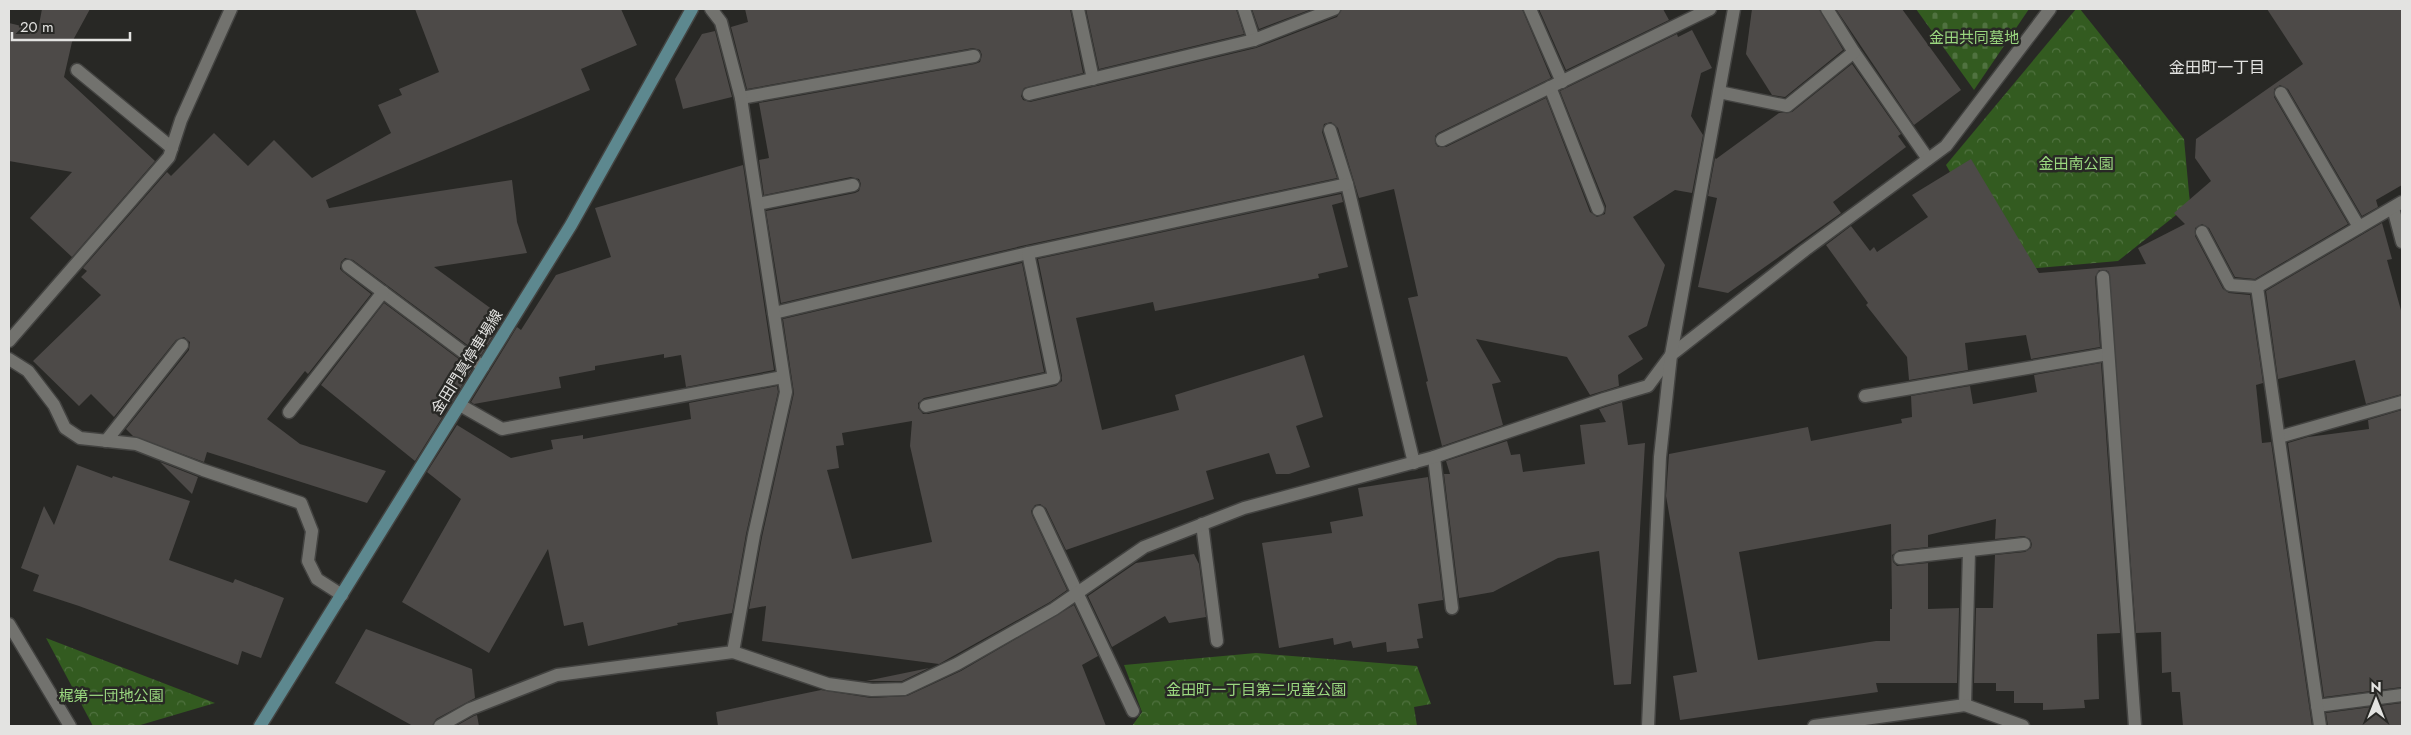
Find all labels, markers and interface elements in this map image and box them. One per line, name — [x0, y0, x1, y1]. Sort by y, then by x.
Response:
scale bar — [12, 10, 130, 42]
text: 20 m — [20, 16, 54, 38]
park label: 金田共同墓地 — [1929, 27, 2019, 49]
district label: 金田町一丁目 — [2169, 56, 2265, 79]
park label: 金田南公園 — [2038, 153, 2114, 175]
street label: 金田門真停車場線 — [426, 305, 508, 419]
north arrow — [2351, 675, 2401, 725]
text: N — [2370, 677, 2382, 697]
park label: 金田町一丁目第二児童公園 — [1166, 679, 1346, 701]
park label: 梶第一団地公園 — [58, 685, 164, 707]

